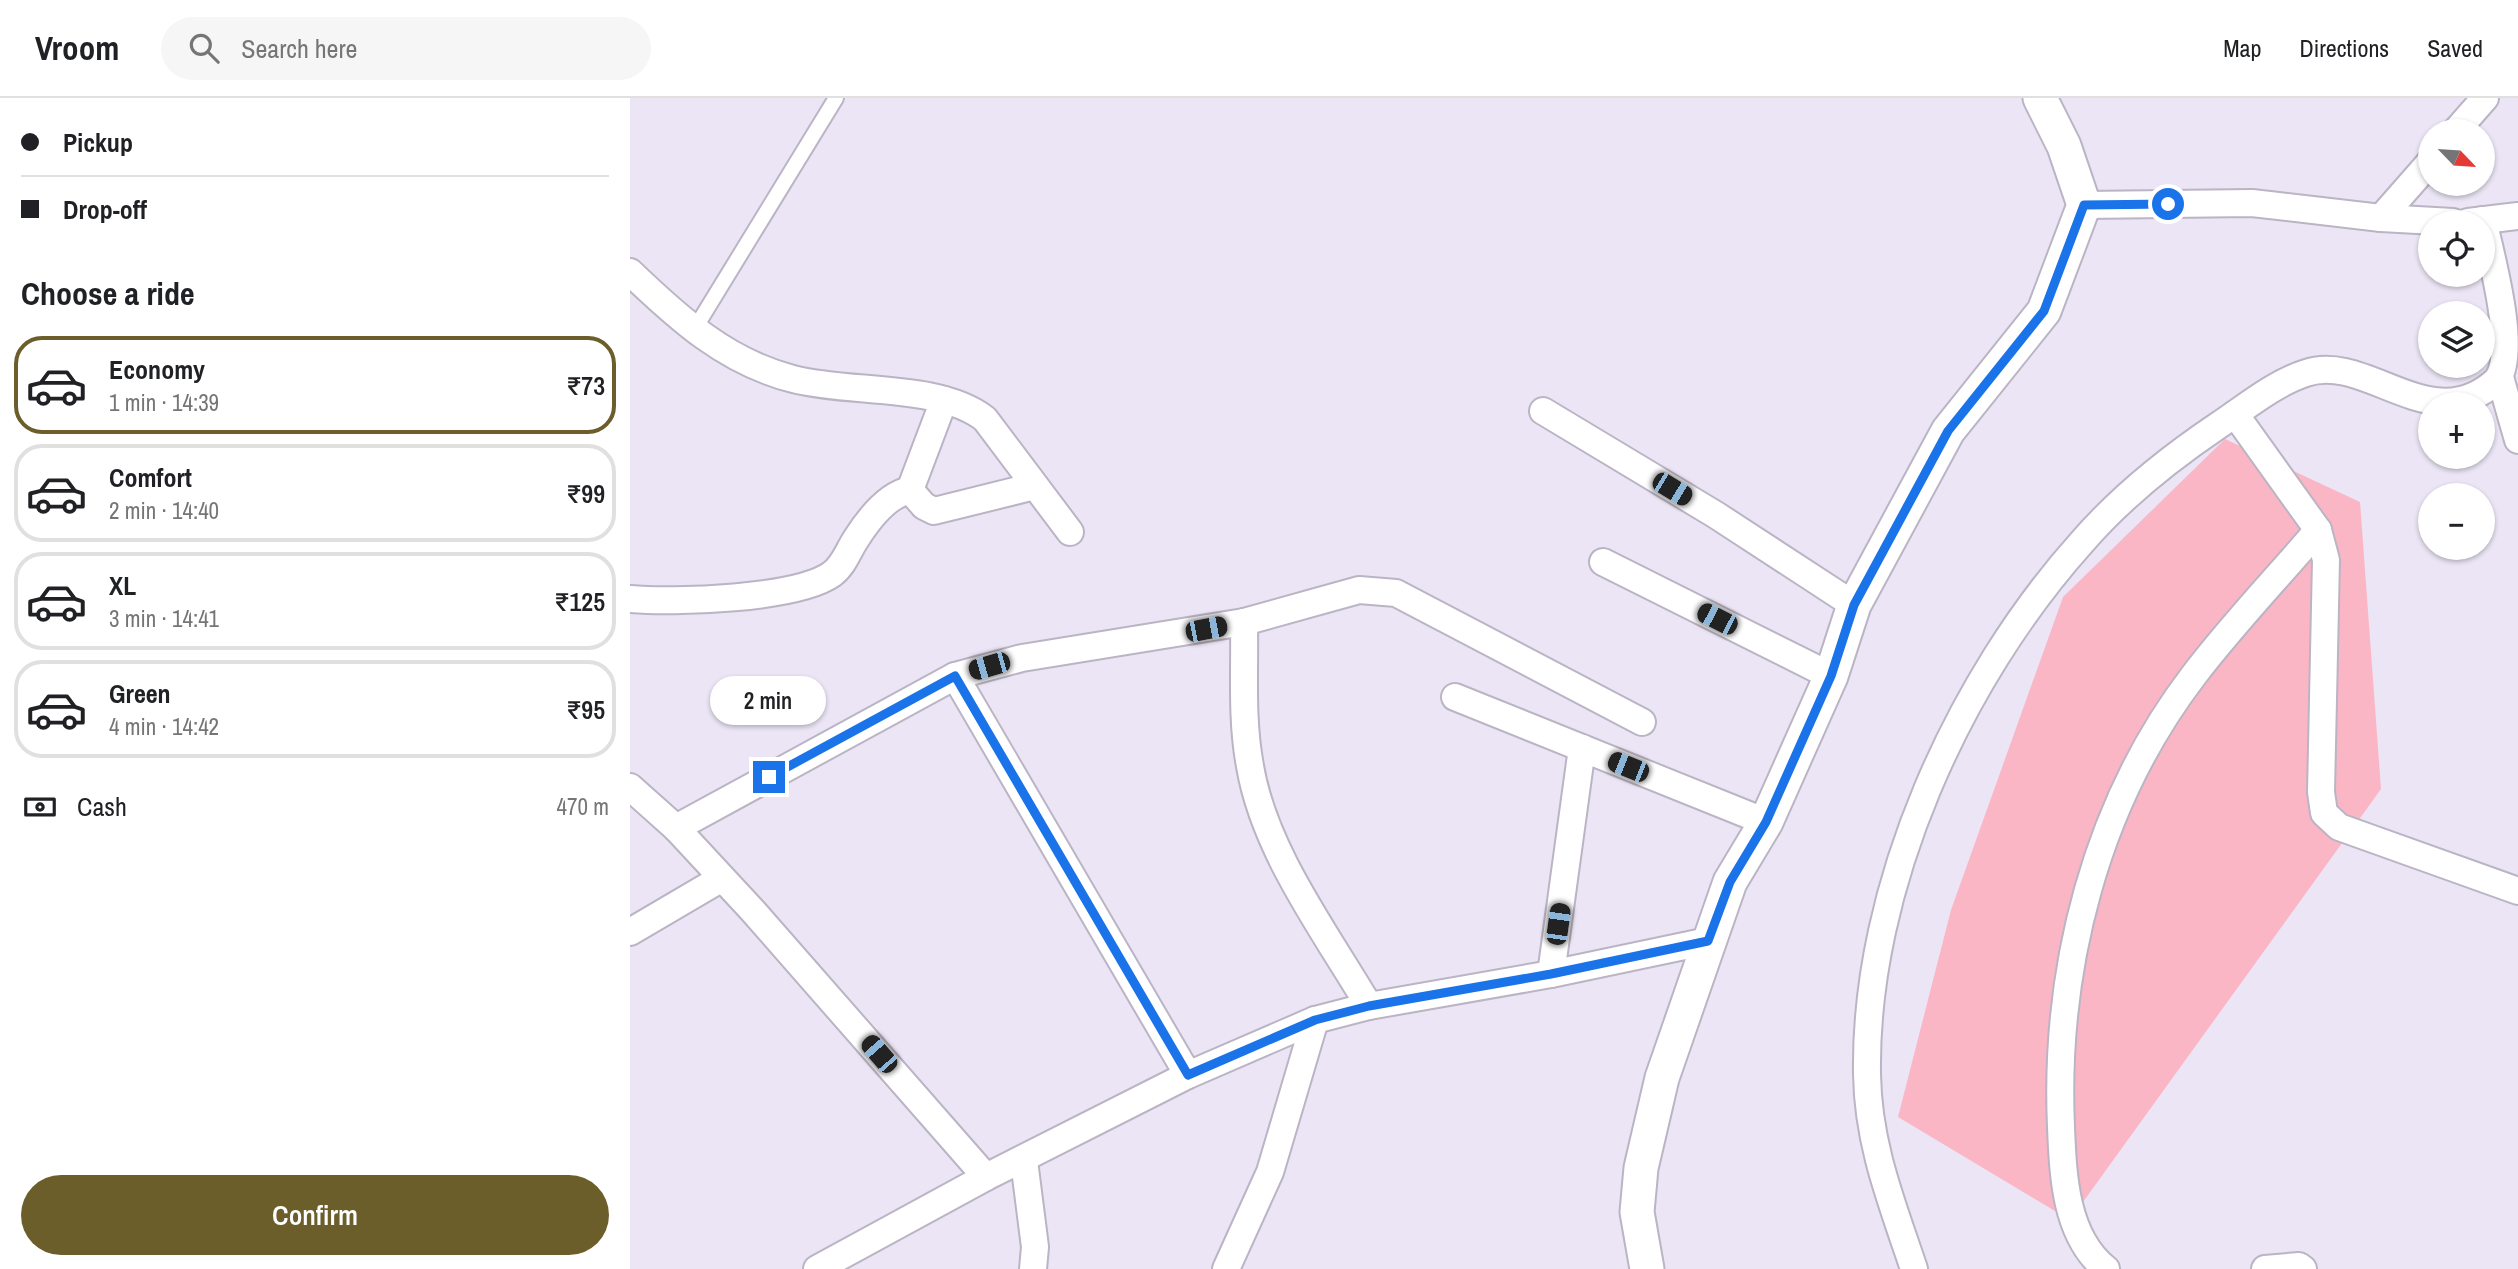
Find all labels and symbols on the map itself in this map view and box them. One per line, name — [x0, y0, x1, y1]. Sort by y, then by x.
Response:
north arrow — [2418, 119, 2496, 196]
route start — [2152, 188, 2184, 220]
car — [1649, 469, 1696, 509]
car — [1694, 600, 1741, 638]
car — [1184, 615, 1229, 643]
car — [966, 650, 1013, 682]
callout: 2 min — [711, 676, 827, 724]
car — [1605, 749, 1652, 785]
route end — [753, 761, 785, 793]
car — [1545, 902, 1572, 946]
car — [858, 1031, 901, 1077]

